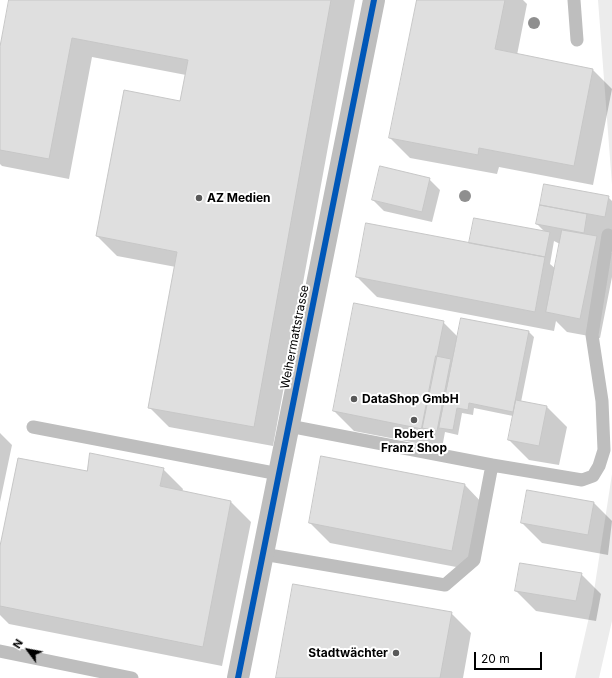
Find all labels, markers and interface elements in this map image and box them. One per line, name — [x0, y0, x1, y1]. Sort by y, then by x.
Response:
place label: AZ Medien — [207, 191, 271, 205]
marker: AZ Medien — [194, 193, 204, 203]
street label: Weihermattstrasse — [278, 284, 312, 390]
place label: DataShop GmbH — [362, 392, 459, 406]
marker: DataShop GmbH — [349, 394, 359, 404]
marker: Robert Franz Shop — [409, 415, 419, 425]
place label: Robert Franz Shop — [381, 427, 447, 455]
north arrow — [8, 630, 48, 670]
text: N — [10, 636, 26, 651]
scale bar — [476, 644, 544, 670]
place label: Stadtwächter — [308, 646, 388, 660]
marker: Stadtwächter — [391, 648, 401, 658]
text: 20 m — [481, 651, 510, 666]

